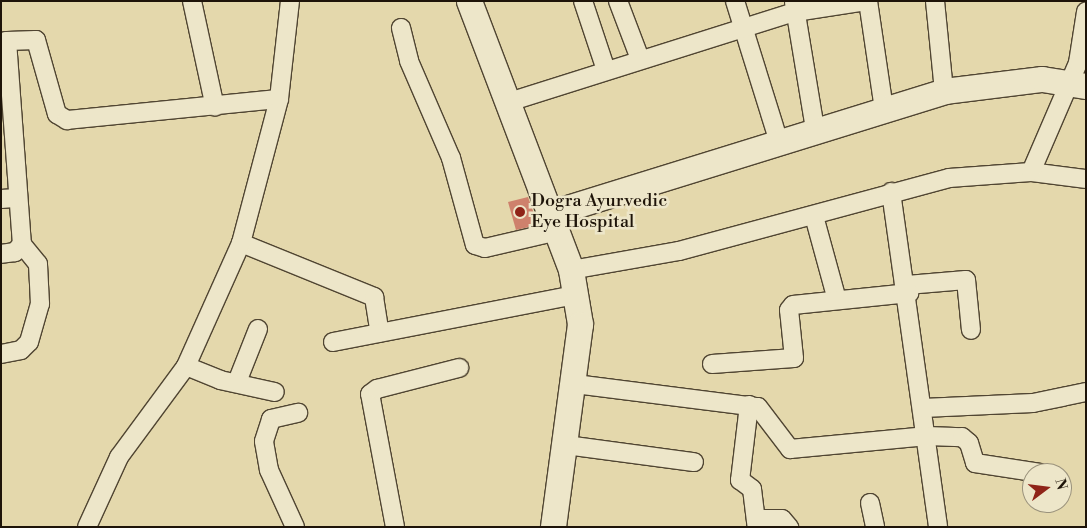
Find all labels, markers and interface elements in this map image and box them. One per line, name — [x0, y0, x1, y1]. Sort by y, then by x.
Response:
place label: Dogra Ayurvedic Eye Hospital — [531, 191, 667, 233]
marker: Dogra Ayurvedic Eye Hospital — [513, 205, 527, 219]
north arrow — [1022, 463, 1072, 513]
text: N — [1050, 477, 1071, 492]

